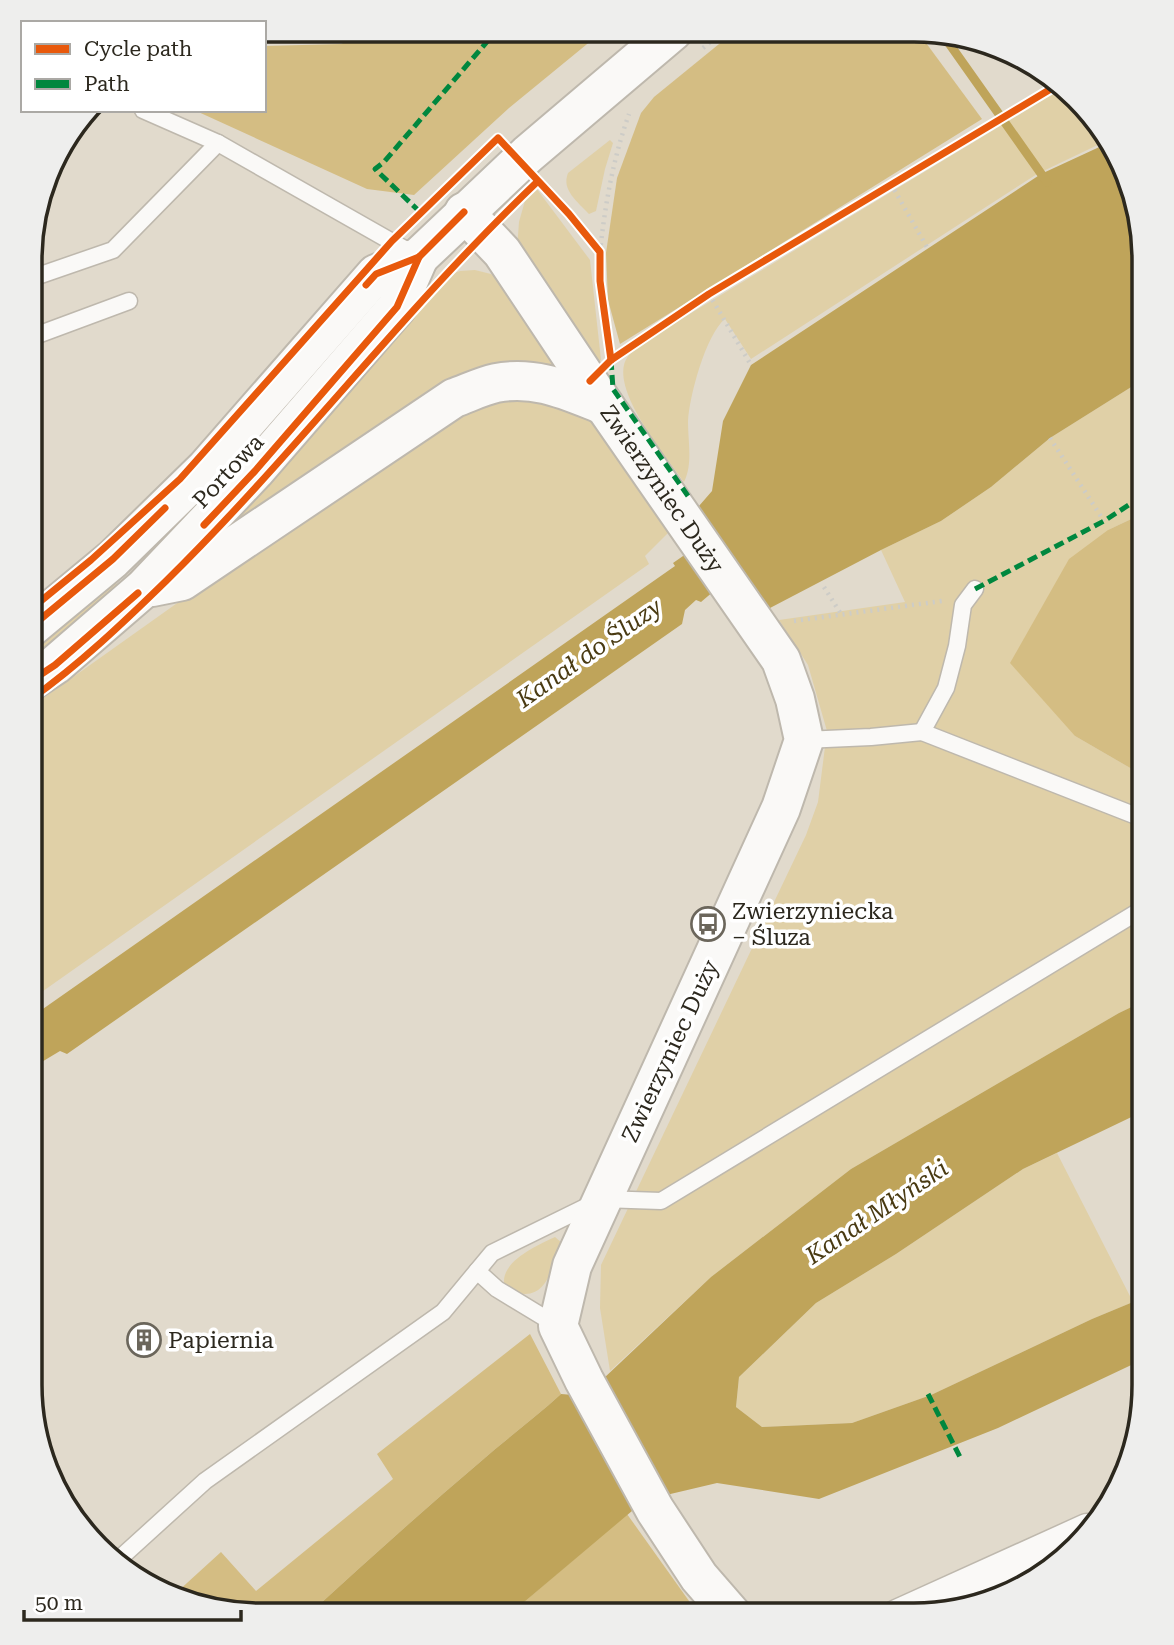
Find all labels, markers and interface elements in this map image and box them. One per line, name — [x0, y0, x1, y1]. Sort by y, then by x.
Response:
legend — [21, 21, 266, 112]
text: Cycle path — [84, 37, 193, 61]
text: Path — [84, 72, 130, 96]
street label: Zwierzyniec Duży — [594, 400, 729, 578]
street label: Portowa — [187, 428, 270, 514]
water label: Kanał do Śluzy — [510, 591, 668, 714]
place label: Zwierzyniecka – Śluza — [732, 898, 894, 951]
bus stop icon: Zwierzyniecka – Śluza — [689, 905, 727, 943]
street label: Zwierzyniec Duży — [616, 956, 725, 1147]
water label: Kanał Młyński — [800, 1154, 953, 1270]
building icon: Papiernia — [125, 1321, 163, 1359]
place label: Papiernia — [168, 1327, 274, 1354]
scale bar — [24, 1578, 242, 1622]
text: 50 m — [35, 1591, 83, 1615]

